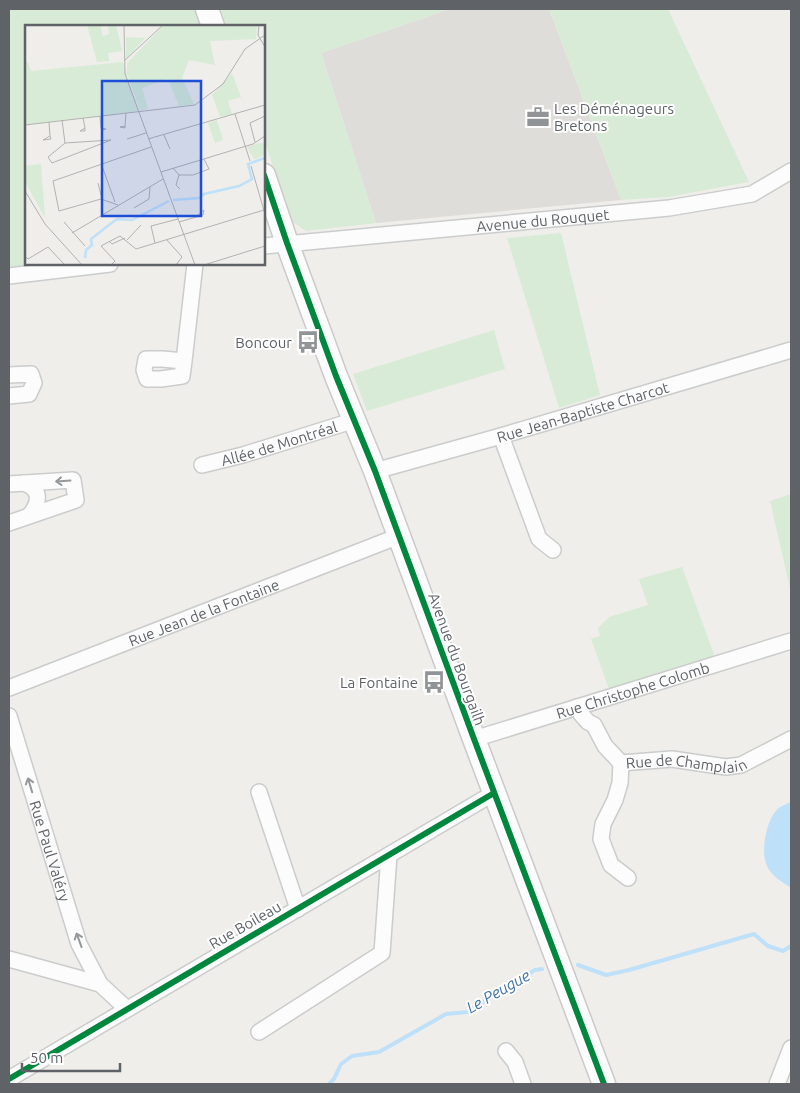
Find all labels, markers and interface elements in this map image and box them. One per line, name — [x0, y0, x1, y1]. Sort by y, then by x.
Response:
inset map — [25, 25, 265, 265]
place label: Les Déménageurs Bretons — [554, 100, 674, 134]
office icon: Les Déménageurs Bretons — [525, 104, 551, 130]
street label: Avenue du Rouquet — [476, 205, 610, 235]
bus stop icon: Boncour — [295, 329, 321, 355]
place label: Boncour — [235, 334, 292, 351]
street label: Rue Jean-Baptiste Charcot — [495, 378, 671, 445]
street label: Allée de Montréal — [219, 418, 339, 469]
one-way arrow — [56, 476, 72, 485]
street label: Rue Jean de la Fontaine — [126, 575, 281, 649]
street label: Avenue du Bourgailh — [425, 590, 489, 728]
street label: Rue Christophe Colomb — [554, 658, 711, 722]
bus stop icon: La Fontaine — [421, 669, 447, 695]
place label: La Fontaine — [340, 674, 418, 691]
street label: Rue de Champlain — [625, 750, 750, 775]
one-way arrow — [25, 778, 34, 793]
street label: Rue Paul Valéry — [27, 798, 74, 903]
street label: Rue Boileau — [206, 898, 284, 952]
one-way arrow — [74, 933, 83, 948]
water label: Le Peugue — [463, 966, 533, 1016]
scale bar — [22, 1040, 120, 1072]
text: 50 m — [30, 1049, 63, 1066]

